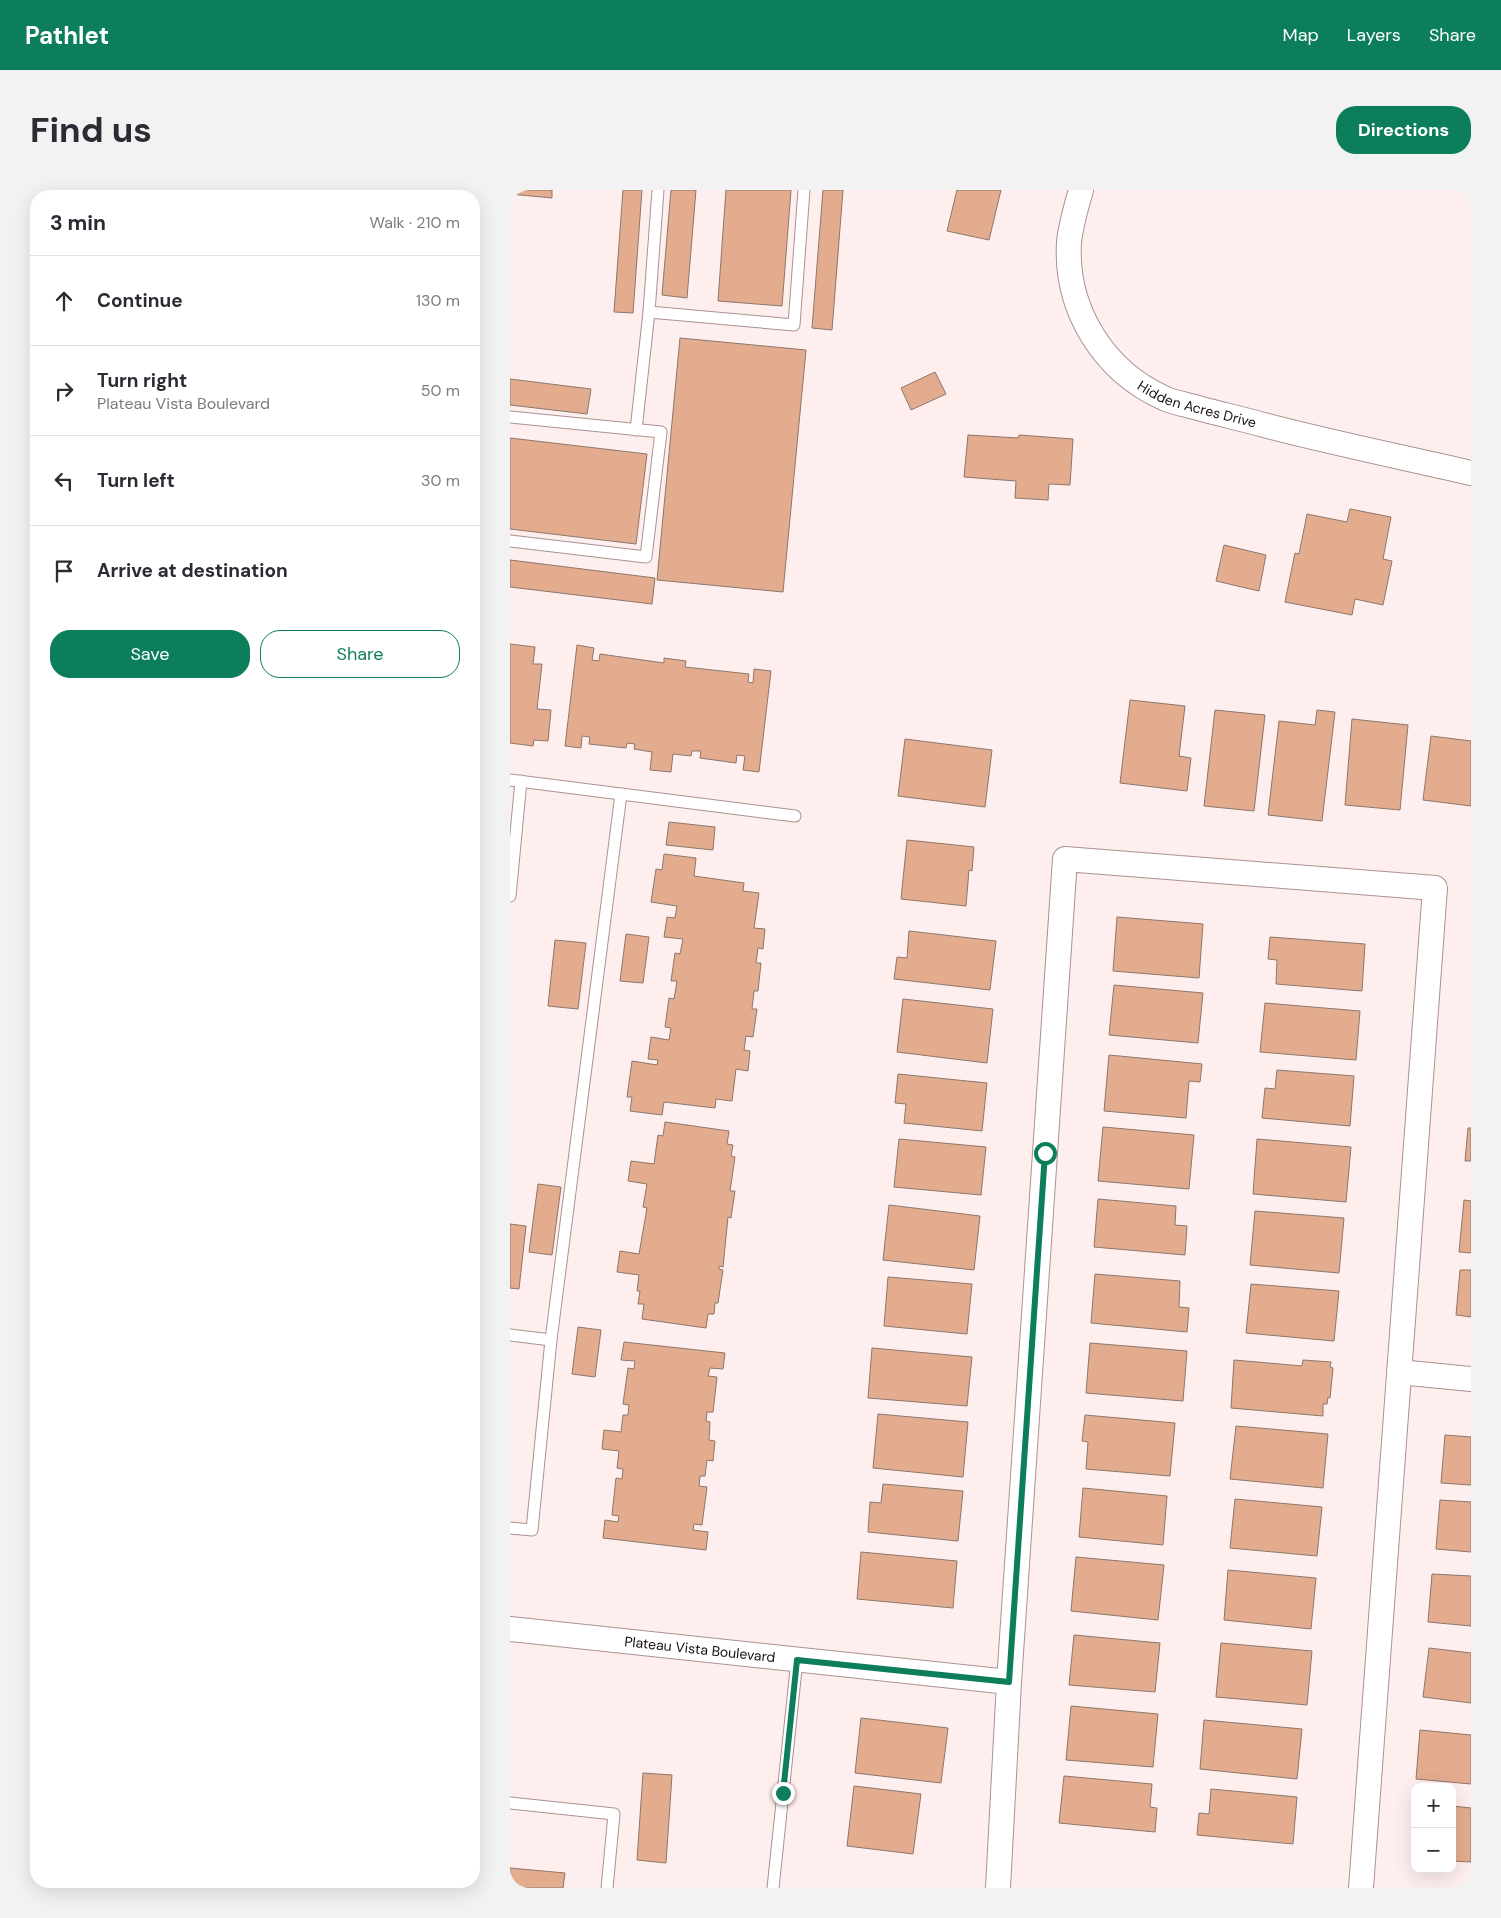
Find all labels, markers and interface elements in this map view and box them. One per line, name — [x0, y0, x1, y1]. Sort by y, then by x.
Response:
text: Pathlet — [25, 20, 109, 51]
text: Map — [1283, 23, 1319, 47]
text: Layers — [1347, 23, 1401, 47]
text: Share — [1429, 23, 1476, 47]
button: Directions — [1336, 106, 1471, 154]
text: Find us — [30, 107, 152, 153]
text: 3 min — [50, 209, 106, 237]
text: Walk · 210 m — [370, 212, 460, 233]
icon: ahead — [50, 287, 78, 315]
text: Continue — [97, 288, 183, 313]
text: 130 m — [416, 290, 460, 311]
text: Turn right — [97, 368, 187, 393]
icon: right — [50, 377, 78, 405]
street label: Hidden Acres Drive — [1134, 377, 1258, 432]
text: 50 m — [421, 380, 460, 401]
text: Plateau Vista Boulevard — [97, 393, 270, 414]
icon: left — [50, 467, 78, 495]
text: Turn left — [97, 468, 175, 493]
text: 30 m — [421, 470, 460, 491]
icon: arrive — [50, 557, 78, 585]
text: Arrive at destination — [97, 558, 288, 583]
button: Save — [50, 630, 250, 678]
button: Share — [260, 630, 460, 678]
route start — [1034, 1142, 1057, 1165]
street label: Plateau Vista Boulevard — [624, 1632, 776, 1666]
route end — [772, 1782, 795, 1805]
map controls — [1411, 1783, 1456, 1873]
button: + — [1411, 1783, 1456, 1828]
button: − — [1411, 1828, 1456, 1873]

